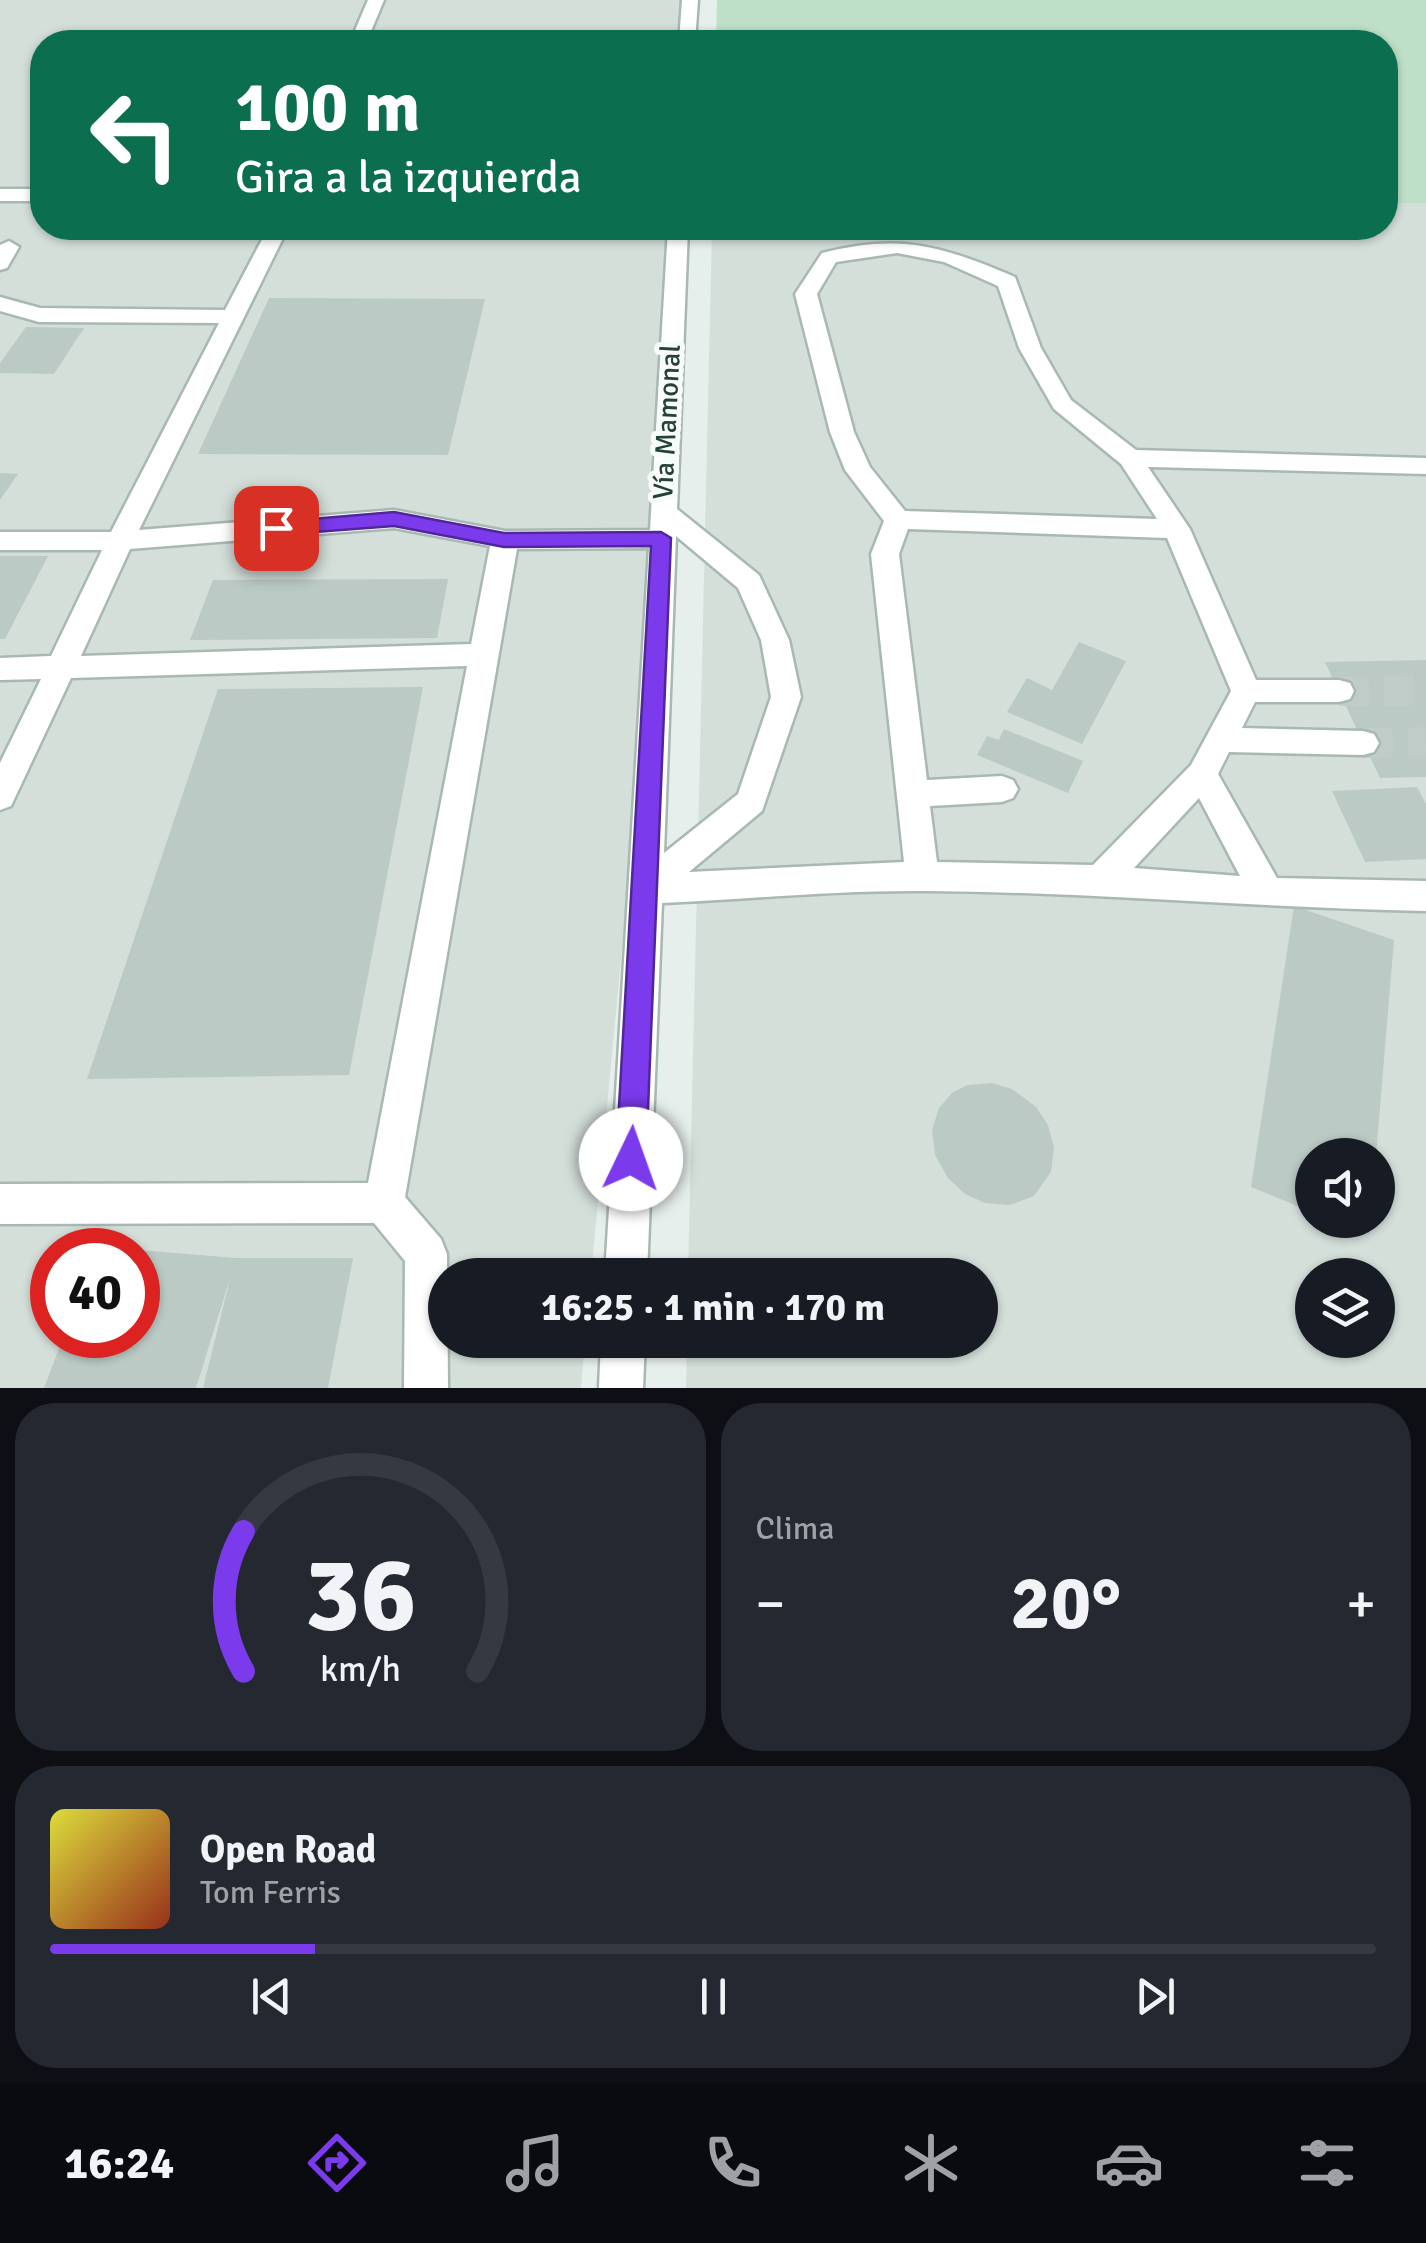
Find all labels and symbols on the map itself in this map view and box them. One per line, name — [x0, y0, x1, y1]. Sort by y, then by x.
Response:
street label: Vía Mamonal — [646, 344, 688, 500]
pin — [234, 486, 319, 571]
position arrow — [579, 1107, 683, 1211]
speed limit sign: 40 — [30, 1228, 160, 1358]

